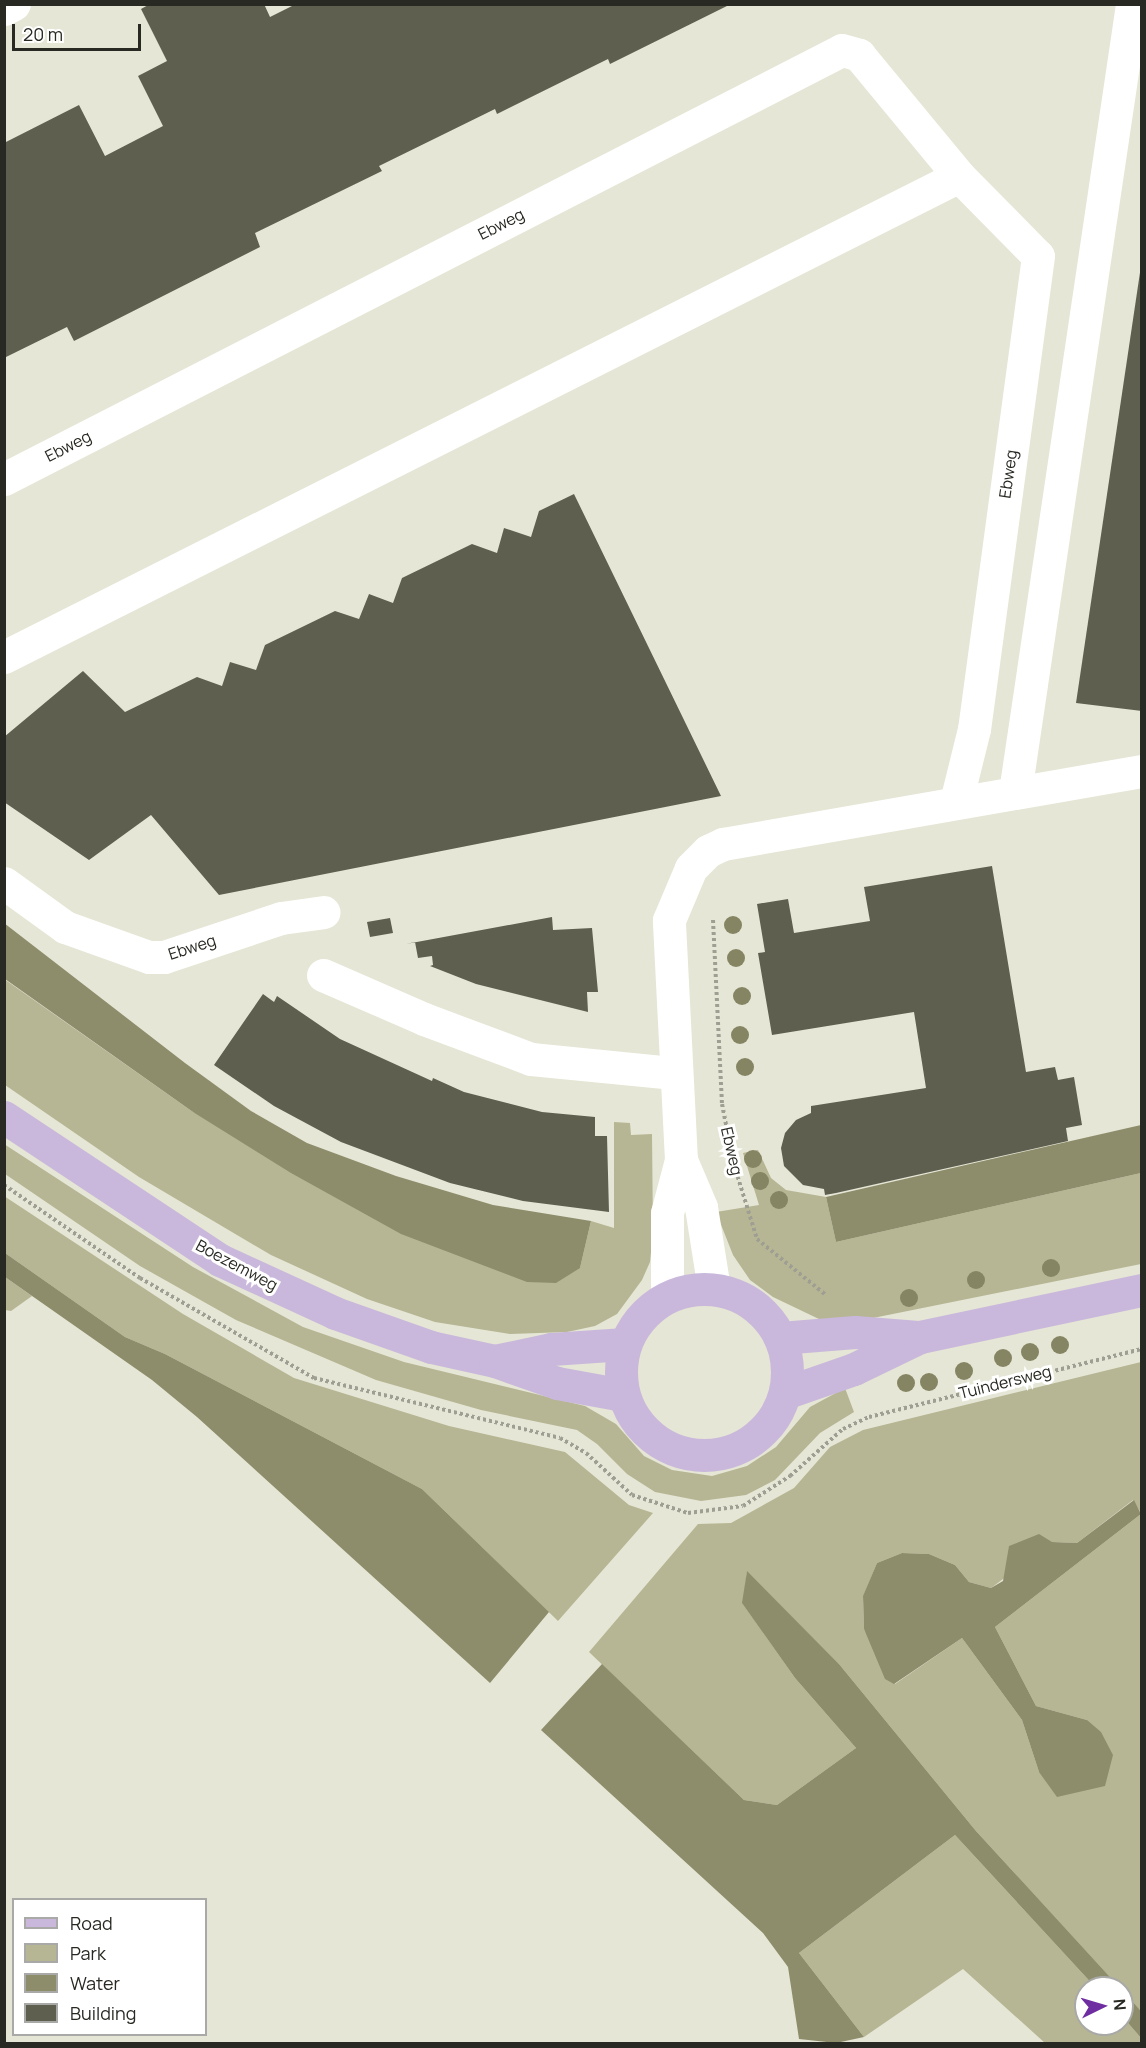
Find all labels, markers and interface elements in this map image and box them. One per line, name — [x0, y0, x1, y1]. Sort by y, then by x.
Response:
scale bar — [15, 12, 144, 50]
text: 20 m — [23, 22, 63, 46]
street label: Ebweg — [475, 204, 527, 244]
street label: Ebweg — [42, 426, 94, 466]
street label: Ebweg — [995, 448, 1021, 500]
street label: Ebweg — [166, 930, 218, 964]
street label: Ebweg — [717, 1125, 747, 1177]
street label: Boezemweg — [193, 1235, 281, 1295]
street label: Tuindersweg — [957, 1361, 1053, 1403]
legend — [12, 1898, 207, 2036]
text: Road — [70, 1911, 113, 1935]
text: Park — [70, 1941, 106, 1965]
text: Water — [70, 1971, 120, 1995]
north arrow — [1074, 1976, 1134, 2036]
text: N — [1108, 1998, 1131, 2011]
text: Building — [70, 2001, 136, 2025]

